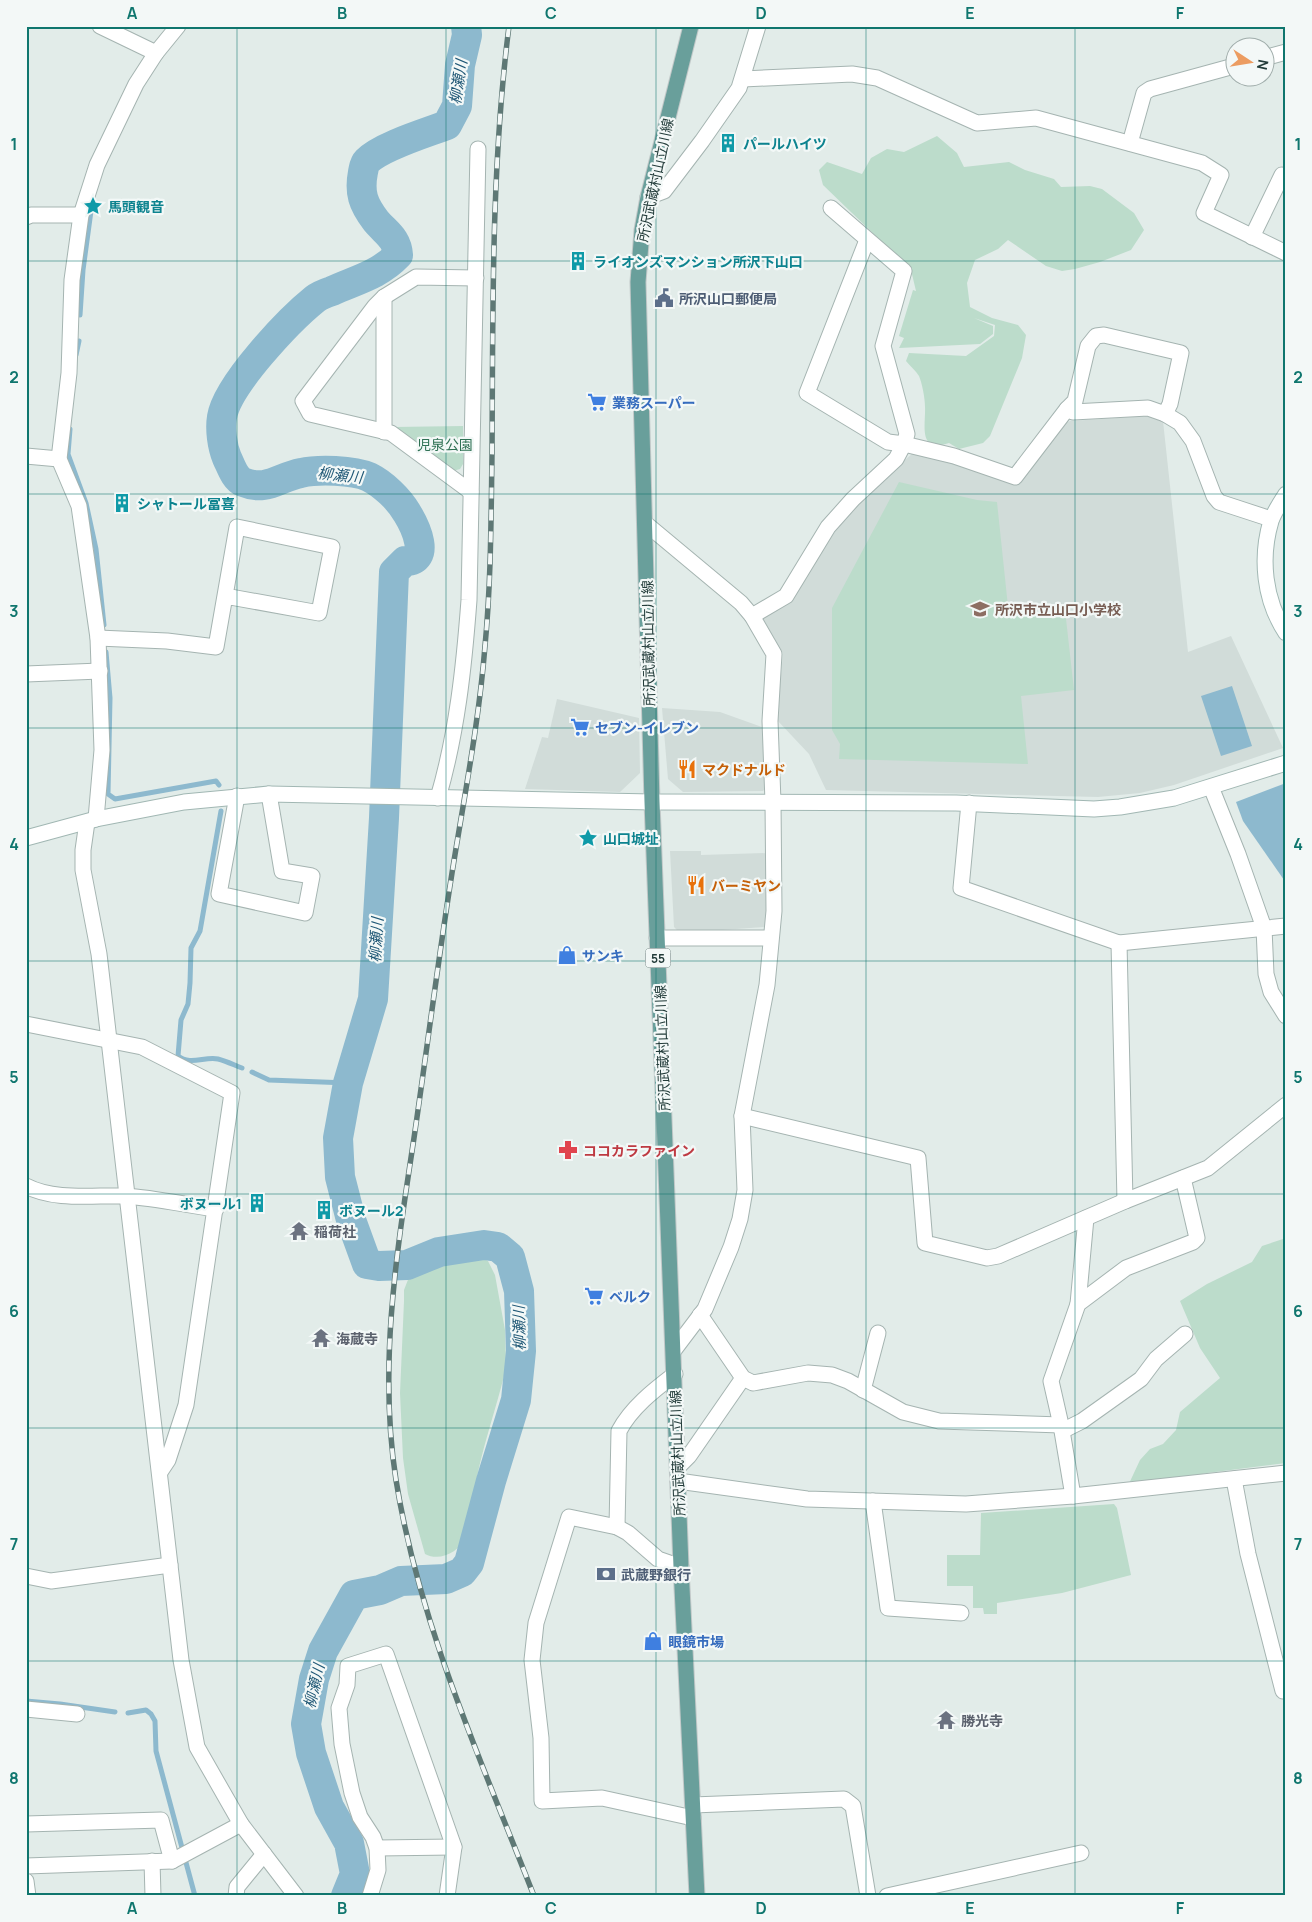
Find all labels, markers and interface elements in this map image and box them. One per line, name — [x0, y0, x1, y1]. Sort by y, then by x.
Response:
text: A — [127, 2, 138, 24]
text: B — [337, 2, 347, 24]
text: C — [545, 2, 557, 24]
text: D — [755, 2, 767, 24]
text: E — [965, 2, 975, 24]
text: F — [1176, 2, 1185, 24]
north arrow — [1224, 38, 1274, 88]
water label: 柳瀬川 — [444, 56, 472, 106]
text: N — [1253, 58, 1274, 72]
street label: 所沢武蔵村山立川線 — [633, 116, 677, 244]
building icon: パールハイツ — [717, 132, 739, 154]
text: 1 — [10, 133, 18, 155]
text: 1 — [1294, 133, 1302, 155]
place label: パールハイツ — [743, 134, 827, 153]
place icon: 馬頭観音 — [82, 195, 104, 217]
place label: 馬頭観音 — [108, 197, 164, 216]
building icon: ライオンズマンション所沢下山口 — [567, 250, 589, 272]
place label: ライオンズマンション所沢下山口 — [593, 252, 803, 271]
public building icon: 所沢山口郵便局 — [653, 287, 675, 309]
place label: 所沢山口郵便局 — [679, 289, 777, 308]
text: 2 — [9, 366, 19, 388]
text: 2 — [1293, 366, 1303, 388]
supermarket icon: 業務スーパー — [586, 391, 608, 413]
place label: 業務スーパー — [612, 393, 696, 412]
park label: 児泉公園 — [417, 435, 473, 454]
water label: 柳瀬川 — [317, 462, 365, 488]
building icon: シャトール冨喜 — [111, 492, 133, 514]
place label: シャトール冨喜 — [137, 494, 235, 513]
street label: 所沢武蔵村山立川線 — [637, 580, 659, 706]
school or university icon: 所沢市立山口小学校 — [969, 598, 991, 620]
text: 3 — [9, 600, 19, 622]
place label: 所沢市立山口小学校 — [995, 600, 1121, 619]
text: 3 — [1293, 600, 1303, 622]
supermarket icon: セブン-イレブン — [569, 716, 591, 738]
place label: セブン-イレブン — [595, 718, 699, 737]
restaurant icon: マクドナルド — [676, 758, 698, 780]
place label: マクドナルド — [702, 760, 786, 779]
place icon: 山口城址 — [577, 827, 599, 849]
place label: 山口城址 — [603, 829, 659, 848]
text: 4 — [9, 833, 19, 855]
text: 4 — [1293, 833, 1303, 855]
restaurant icon: バーミヤン — [685, 874, 707, 896]
place label: バーミヤン — [711, 876, 781, 895]
water label: 柳瀬川 — [364, 915, 388, 963]
shop icon: サンキ — [556, 944, 578, 966]
place label: サンキ — [582, 946, 624, 965]
road number: 55 — [646, 948, 670, 968]
street label: 所沢武蔵村山立川線 — [650, 985, 674, 1111]
text: 5 — [9, 1066, 19, 1088]
text: 5 — [1293, 1066, 1303, 1088]
pharmacy icon: ココカラファイン — [557, 1139, 579, 1161]
place label: ココカラファイン — [583, 1141, 695, 1160]
building icon: ボヌール1 — [246, 1192, 268, 1214]
place label: ボヌール1 — [180, 1194, 242, 1213]
building icon: ボヌール2 — [313, 1199, 335, 1221]
place label: ボヌール2 — [339, 1201, 403, 1220]
temple icon: 稲荷社 — [288, 1220, 310, 1242]
place label: 稲荷社 — [314, 1222, 356, 1241]
supermarket icon: ベルク — [583, 1285, 605, 1307]
place label: ベルク — [609, 1287, 651, 1306]
text: 6 — [9, 1300, 19, 1322]
text: 6 — [1293, 1300, 1303, 1322]
water label: 柳瀬川 — [508, 1303, 530, 1351]
temple icon: 海蔵寺 — [310, 1327, 332, 1349]
place label: 海蔵寺 — [336, 1329, 378, 1348]
street label: 所沢武蔵村山立川線 — [665, 1390, 689, 1516]
text: 7 — [10, 1533, 18, 1555]
text: 7 — [1294, 1533, 1302, 1555]
bank icon: 武蔵野銀行 — [595, 1563, 617, 1585]
place label: 武蔵野銀行 — [621, 1565, 691, 1584]
shop icon: 眼鏡市場 — [642, 1630, 664, 1652]
place label: 眼鏡市場 — [668, 1632, 724, 1651]
water label: 柳瀬川 — [299, 1660, 330, 1710]
temple icon: 勝光寺 — [935, 1709, 957, 1731]
place label: 勝光寺 — [961, 1711, 1003, 1730]
text: 8 — [9, 1767, 19, 1789]
text: 8 — [1293, 1767, 1303, 1789]
text: A — [127, 1897, 138, 1919]
text: B — [337, 1897, 347, 1919]
text: C — [545, 1897, 557, 1919]
text: D — [755, 1897, 767, 1919]
text: E — [965, 1897, 975, 1919]
text: F — [1176, 1897, 1185, 1919]

